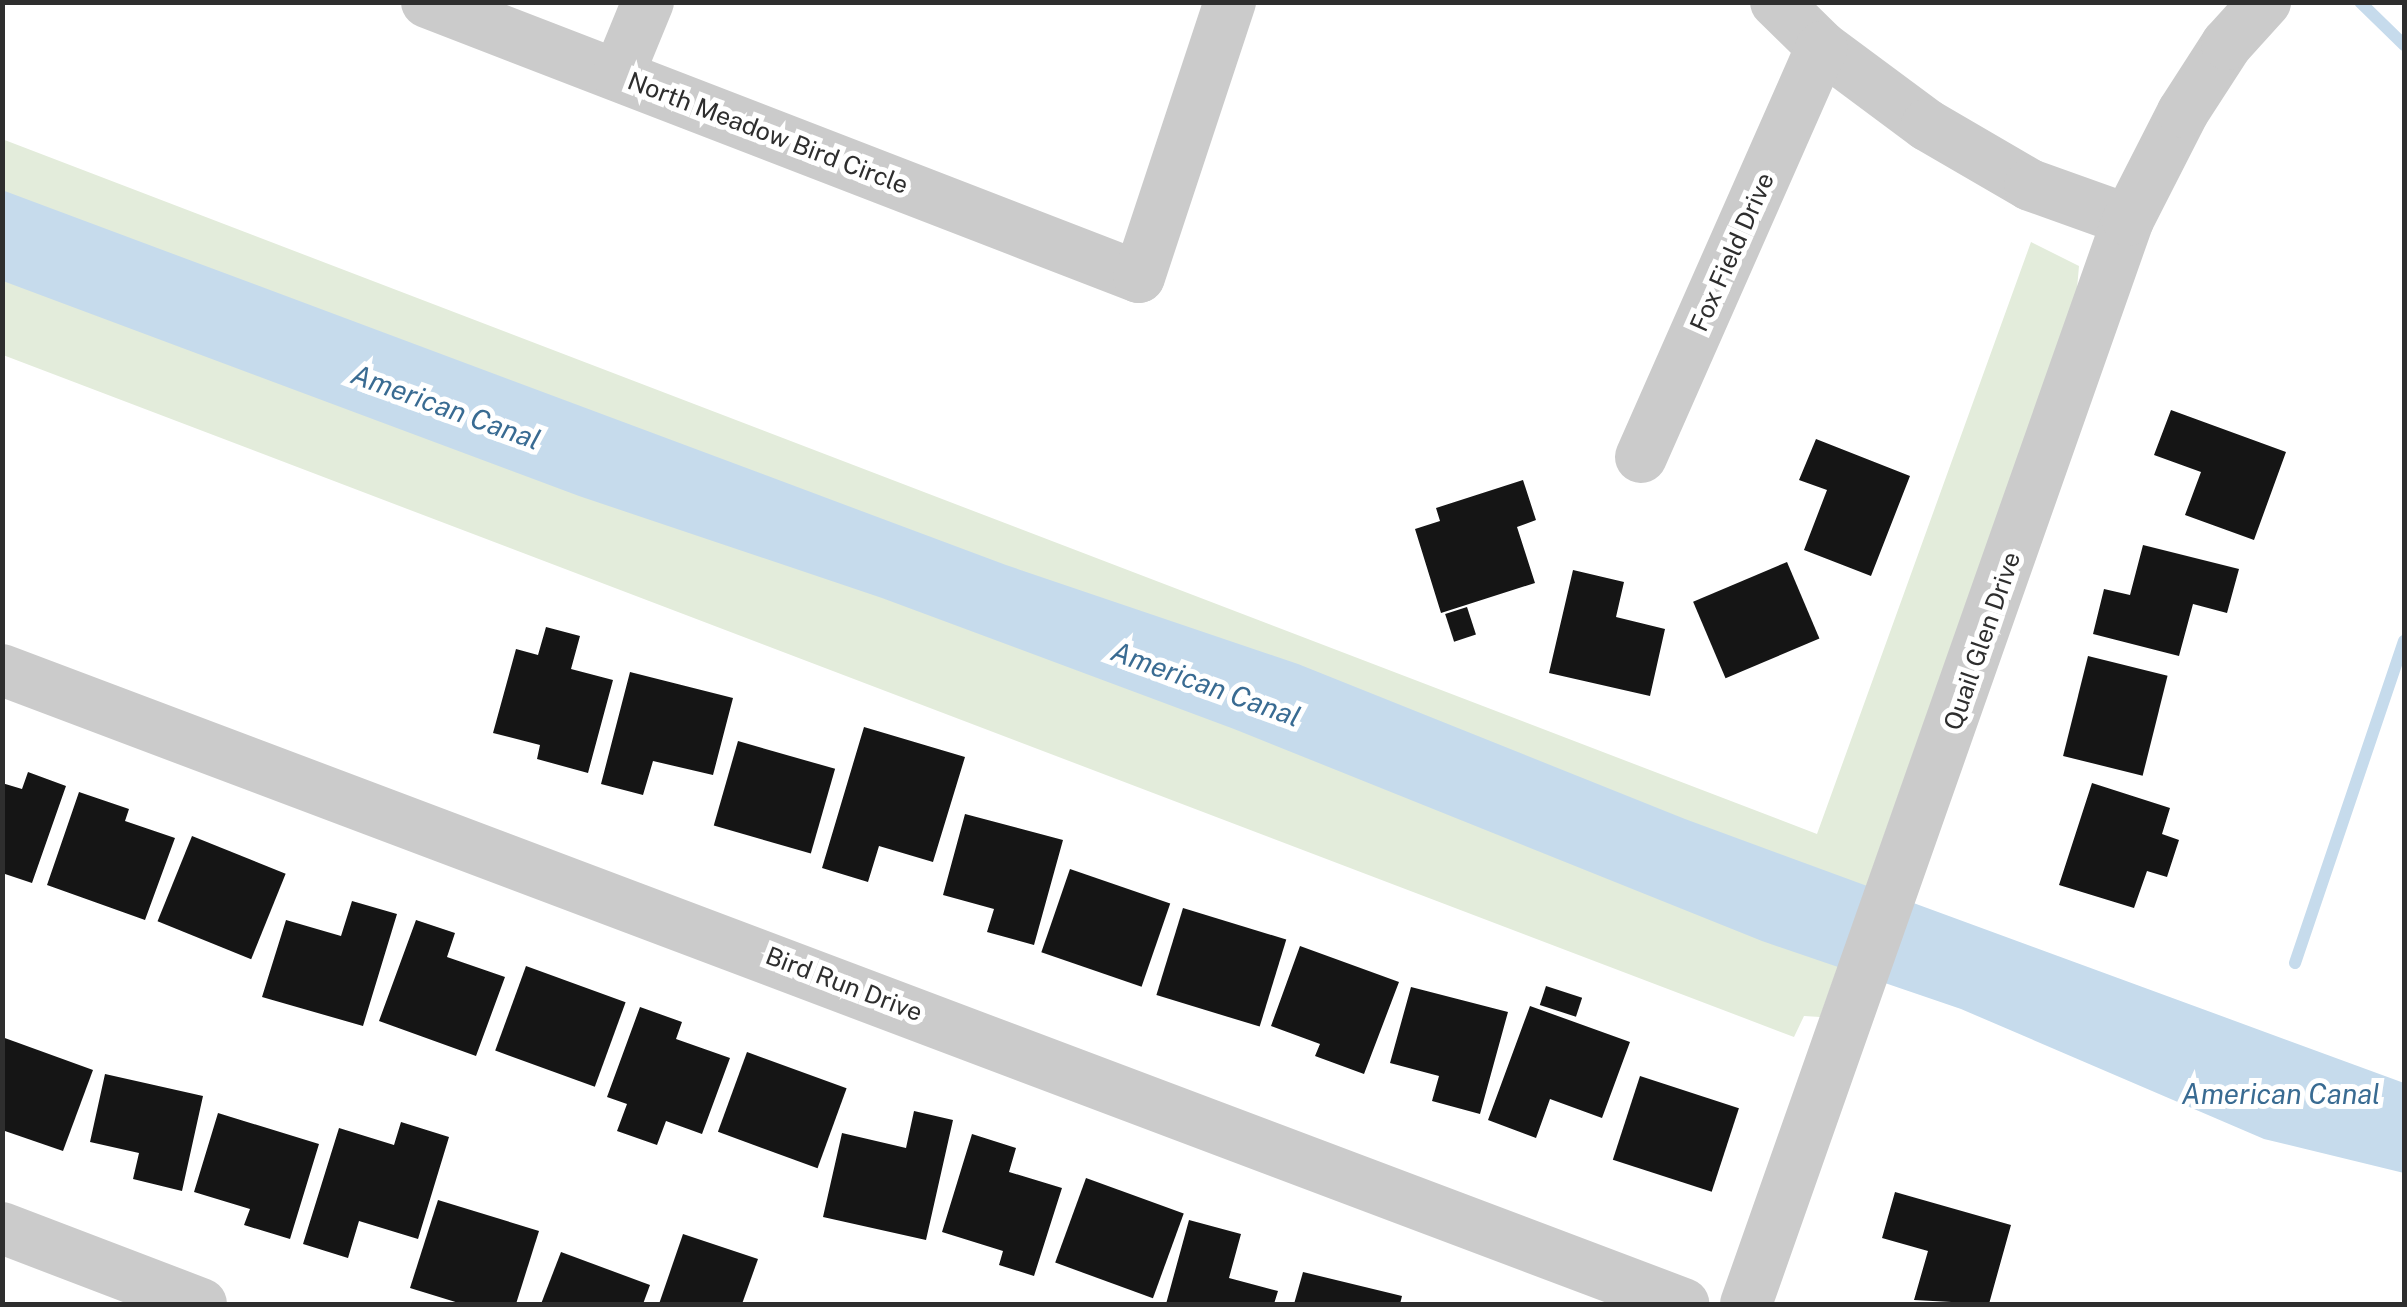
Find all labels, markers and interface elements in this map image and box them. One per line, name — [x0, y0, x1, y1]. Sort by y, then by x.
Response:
street label: North Meadow Bird Circle — [624, 66, 912, 200]
street label: Fox Field Drive — [1684, 168, 1780, 336]
water label: American Canal — [347, 357, 545, 457]
street label: Quail Glen Drive — [1937, 548, 2027, 734]
water label: American Canal — [1107, 634, 1305, 734]
street label: Bird Run Drive — [761, 940, 927, 1028]
water label: American Canal — [2182, 1077, 2380, 1111]

